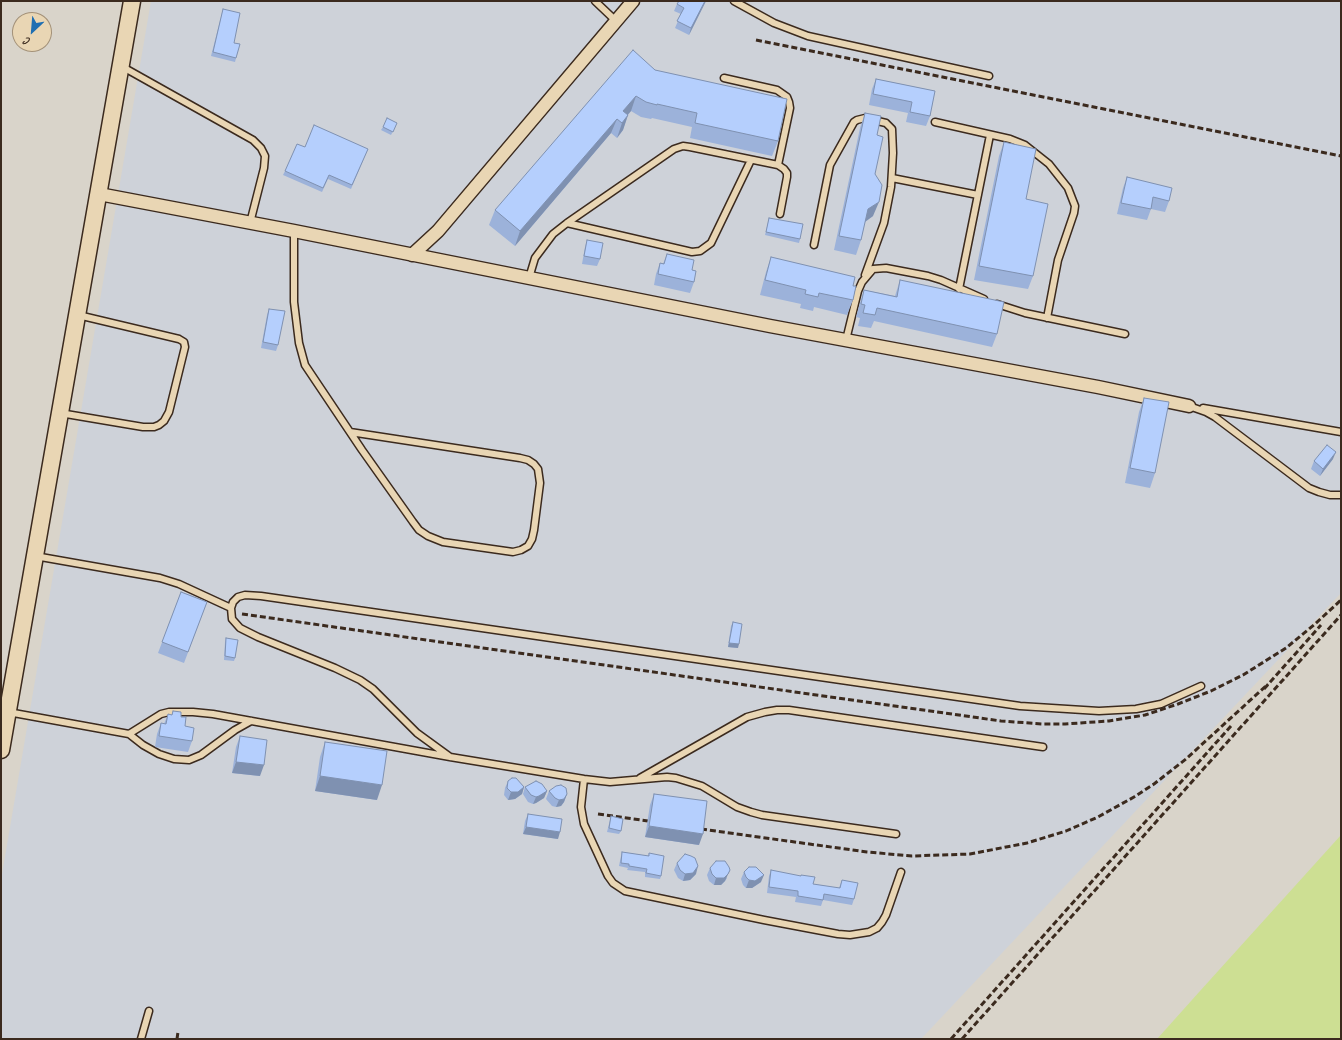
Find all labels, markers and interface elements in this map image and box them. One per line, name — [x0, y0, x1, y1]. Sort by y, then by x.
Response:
north arrow — [12, 12, 52, 52]
text: С — [22, 34, 33, 49]

